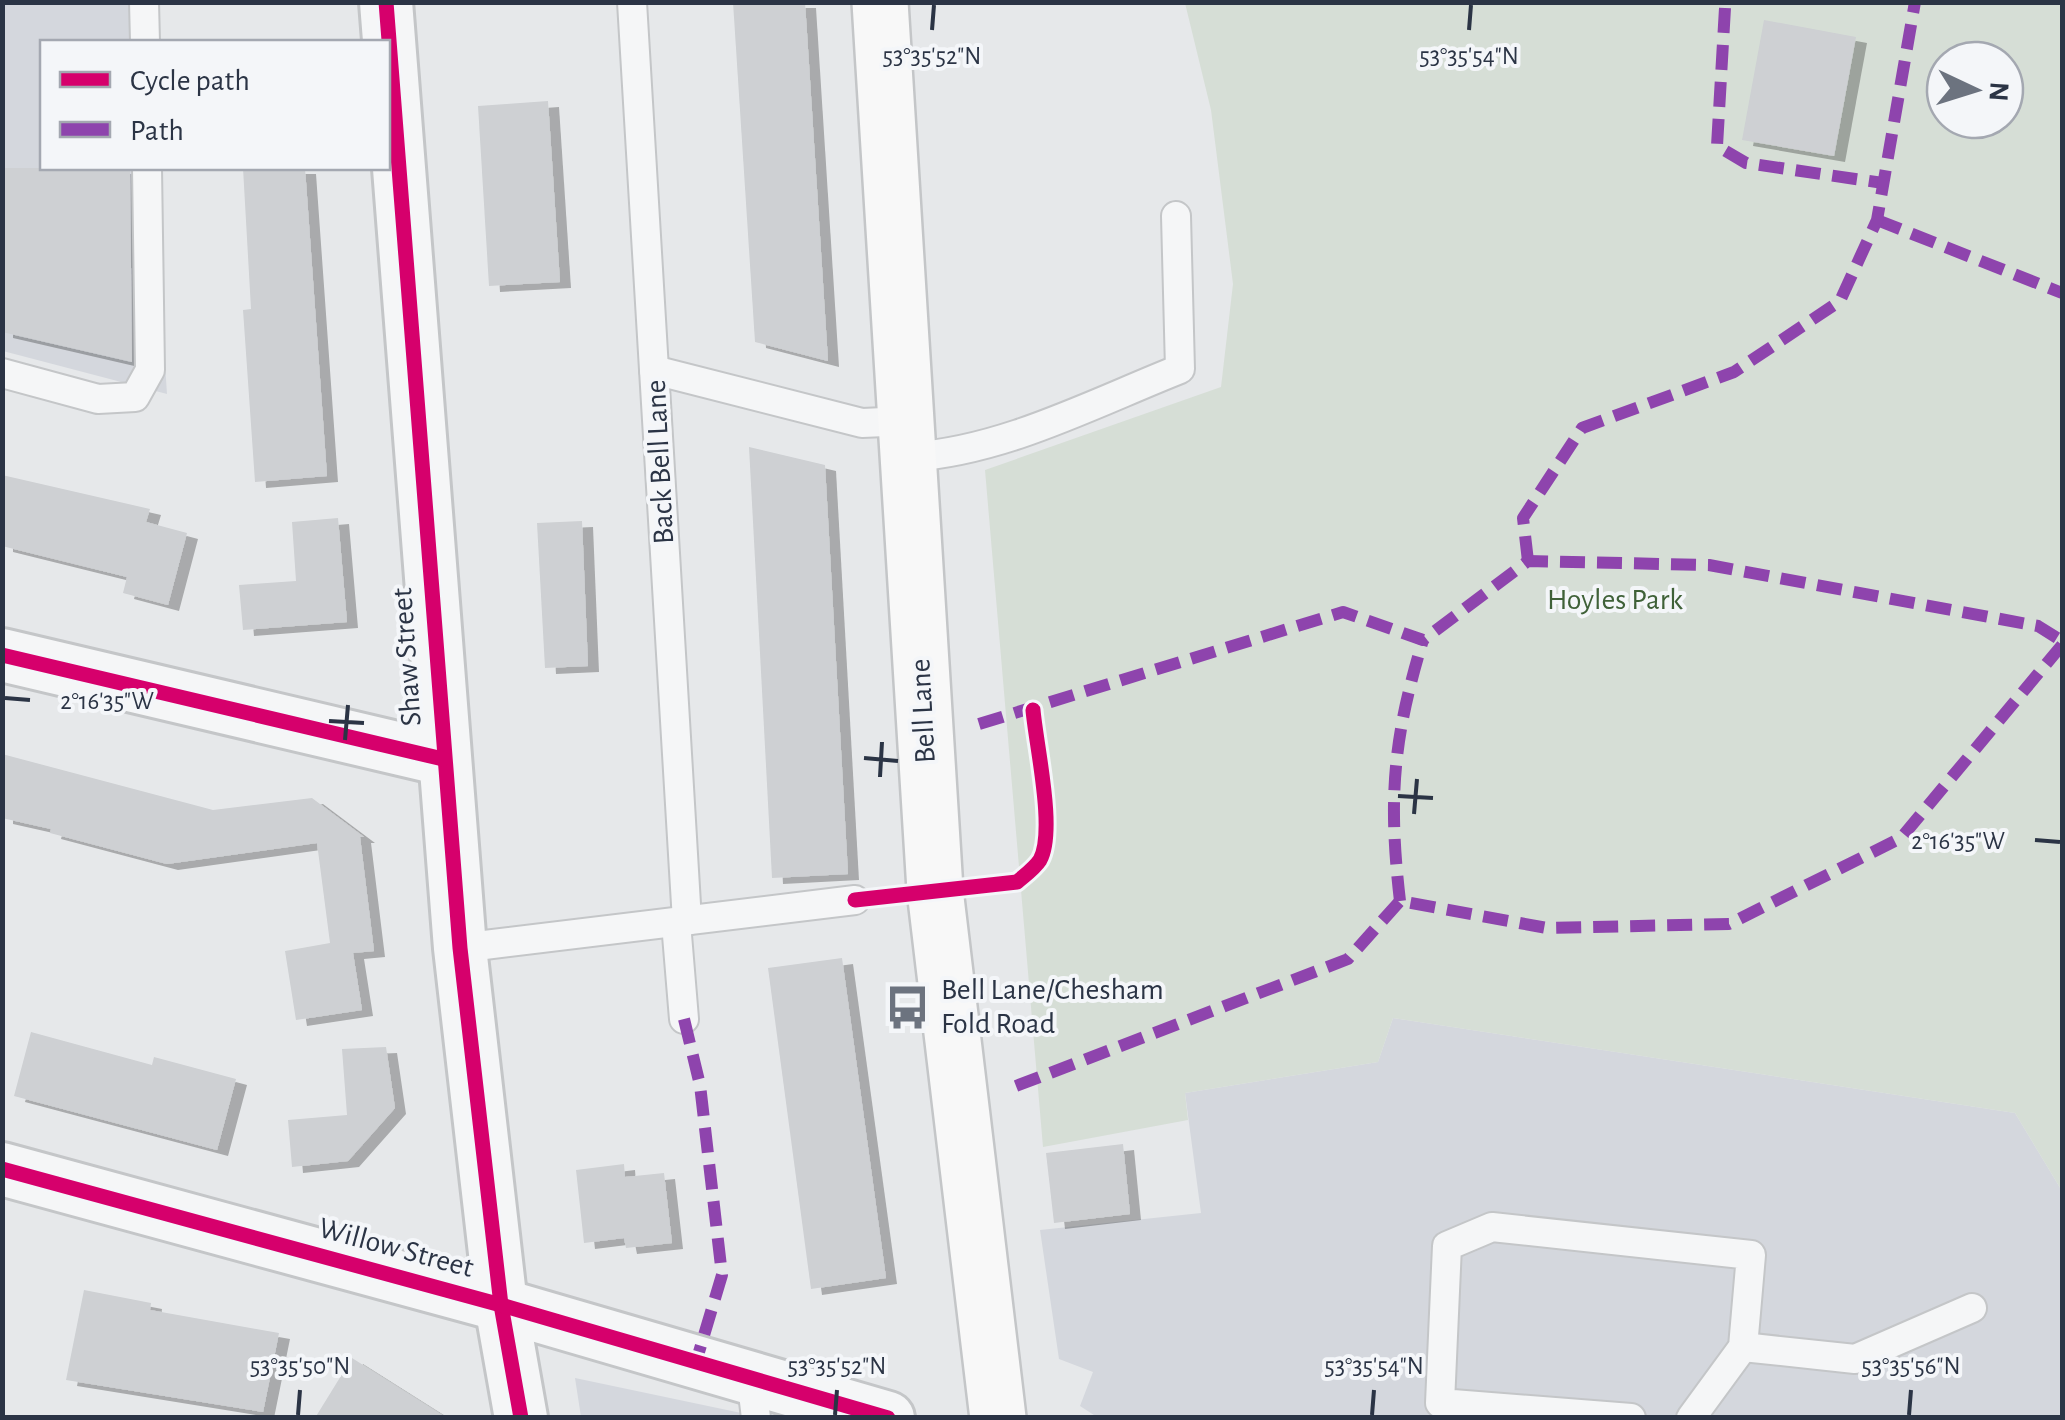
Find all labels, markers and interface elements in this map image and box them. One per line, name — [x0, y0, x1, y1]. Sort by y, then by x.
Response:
legend — [40, 40, 390, 170]
north arrow — [1925, 40, 2025, 140]
text: 53°35'52"N — [883, 44, 981, 69]
text: 53°35'54"N — [1419, 44, 1519, 69]
text: Cycle path — [130, 66, 250, 96]
text: N — [1983, 81, 2013, 102]
text: Path — [130, 116, 184, 146]
street label: Back Bell Lane — [641, 379, 679, 545]
park label: Hoyles Park — [1547, 585, 1683, 615]
street label: Shaw Street — [387, 586, 427, 727]
street label: Bell Lane — [905, 658, 941, 764]
text: 2°16'35"W — [60, 689, 154, 714]
text: 2°16'35"W — [1911, 829, 2005, 854]
place label: Bell Lane/Chesham Fold Road — [941, 975, 1164, 1039]
bus stop icon: Bell Lane/Chesham Fold Road — [884, 983, 932, 1031]
street label: Willow Street — [315, 1213, 477, 1283]
text: 53°35'50"N — [250, 1354, 350, 1379]
text: 53°35'52"N — [788, 1354, 886, 1379]
text: 53°35'54"N — [1324, 1354, 1424, 1379]
text: 53°35'56"N — [1861, 1354, 1961, 1379]

